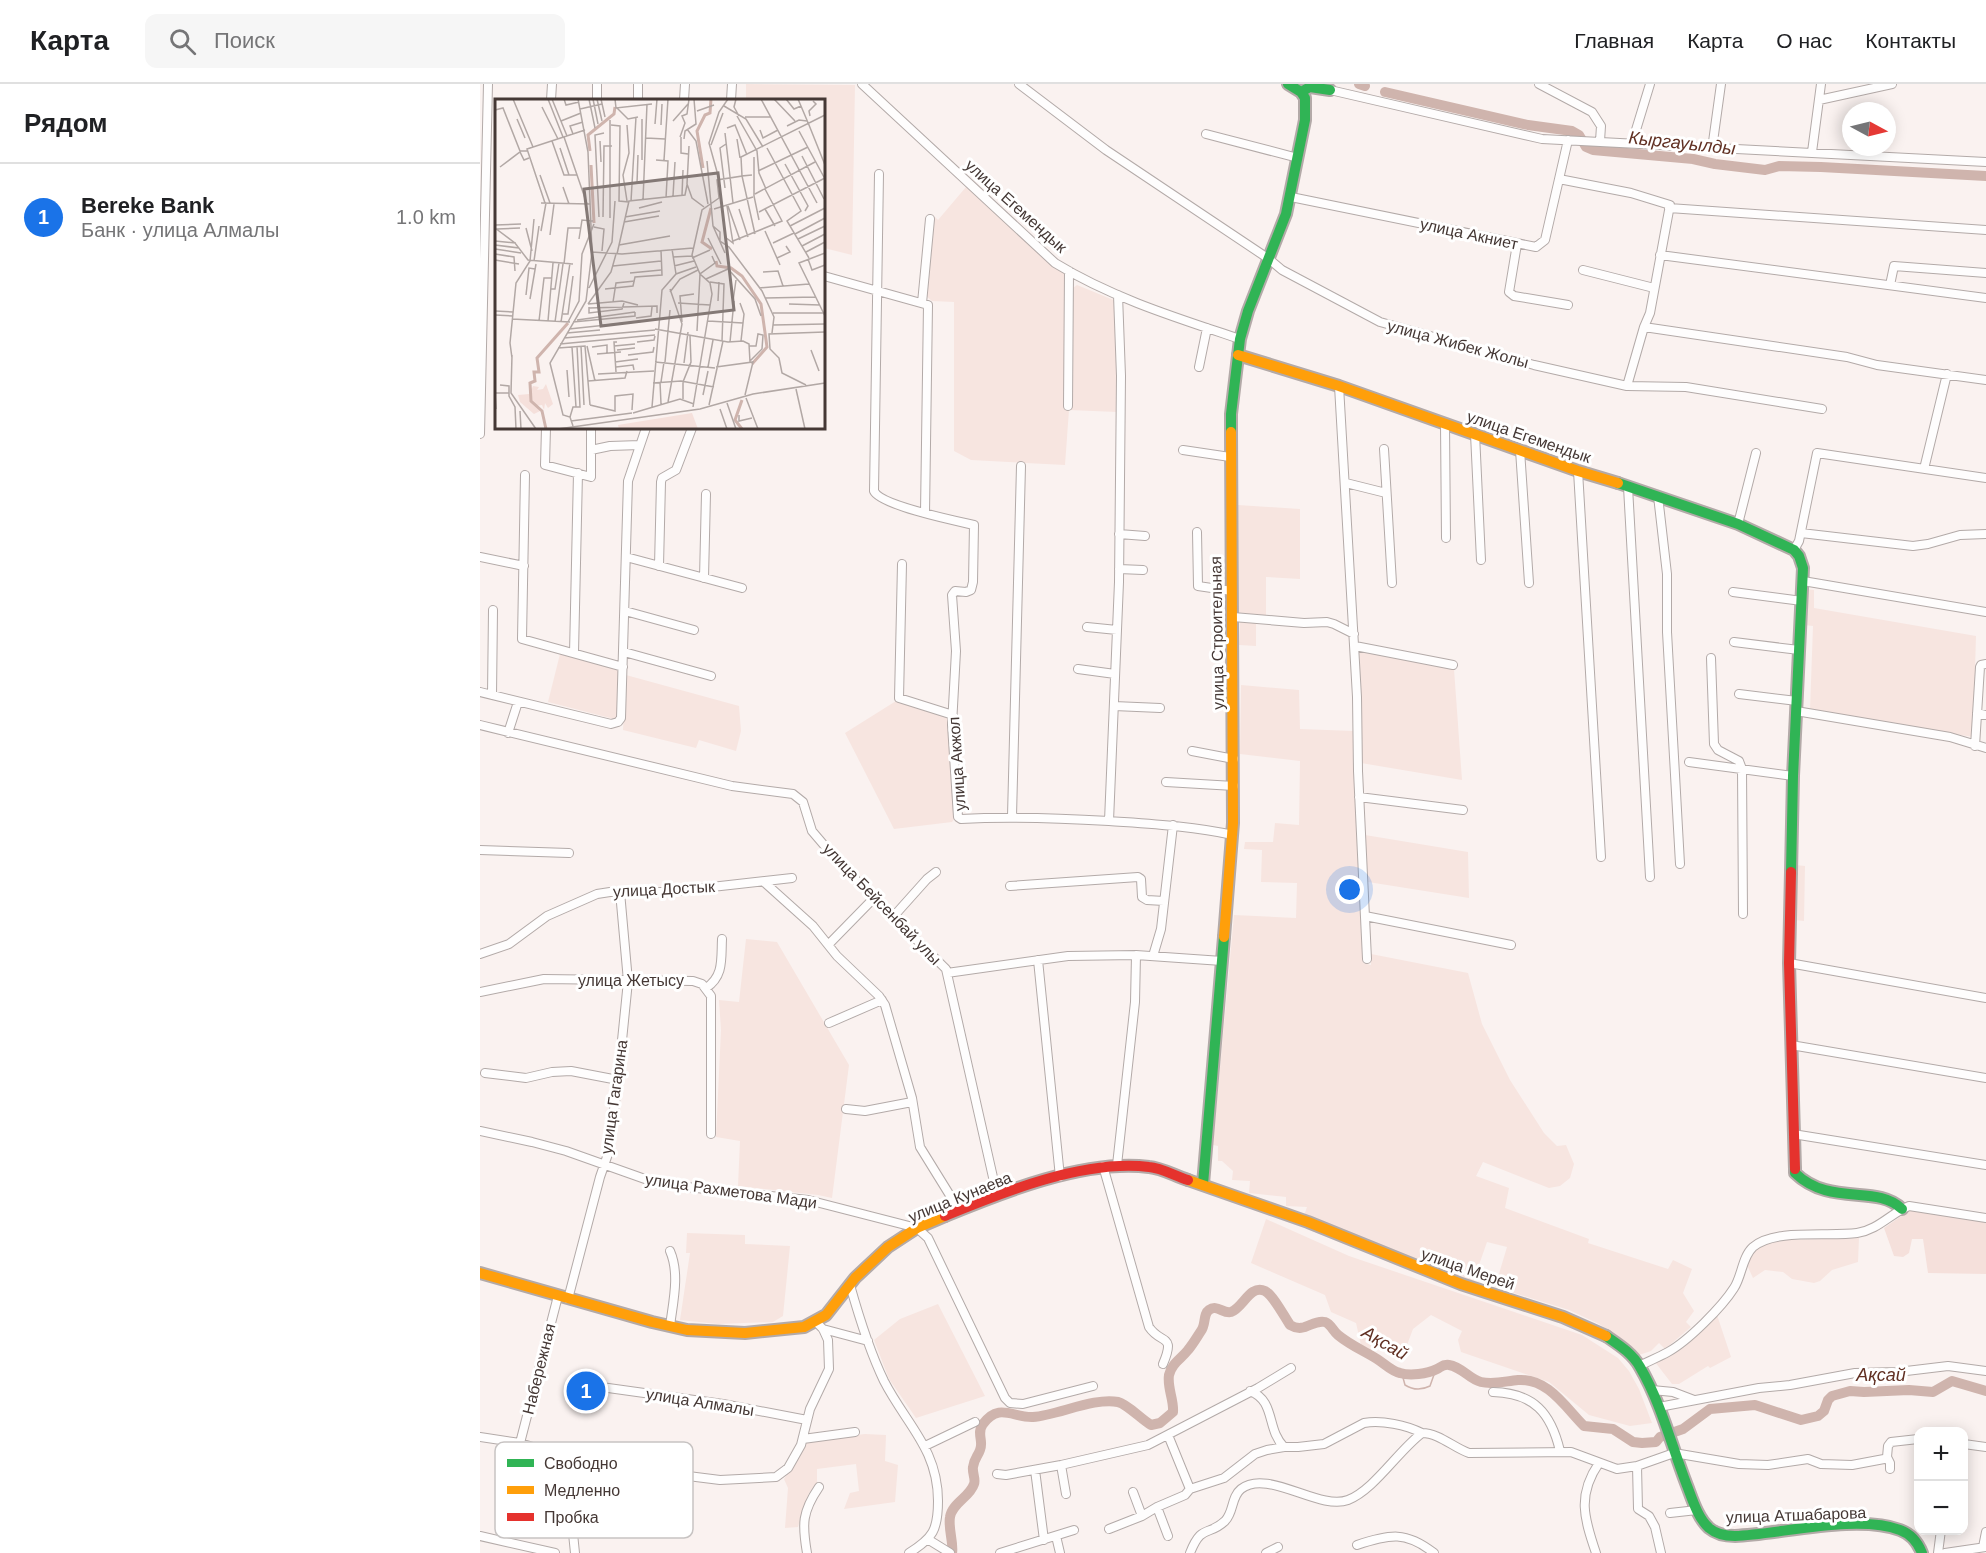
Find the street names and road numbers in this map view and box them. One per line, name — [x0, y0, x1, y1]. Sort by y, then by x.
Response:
street label: улица Егемендык — [962, 156, 1071, 256]
street label: улица Акниет — [1419, 215, 1520, 253]
street label: улица Жибек Жолы — [1386, 317, 1530, 371]
street label: улица Егемендык — [1465, 408, 1594, 467]
street label: улица Строительная — [1207, 556, 1227, 710]
street label: улица Акжол — [945, 716, 969, 812]
street label: улица Бейсенбай улы — [820, 840, 944, 968]
street label: улица Достык — [613, 878, 716, 900]
street label: улица Жетысу — [578, 972, 684, 989]
street label: улица Гагарина — [598, 1039, 630, 1155]
street label: улица Кунаева — [906, 1169, 1014, 1225]
street label: улица Рахметова Мади — [644, 1171, 818, 1211]
street label: улица Мерей — [1419, 1245, 1517, 1293]
street label: Набережная — [519, 1322, 559, 1416]
street label: улица Алмалы — [645, 1385, 755, 1419]
street label: улица Атшабарова — [1725, 1504, 1867, 1526]

